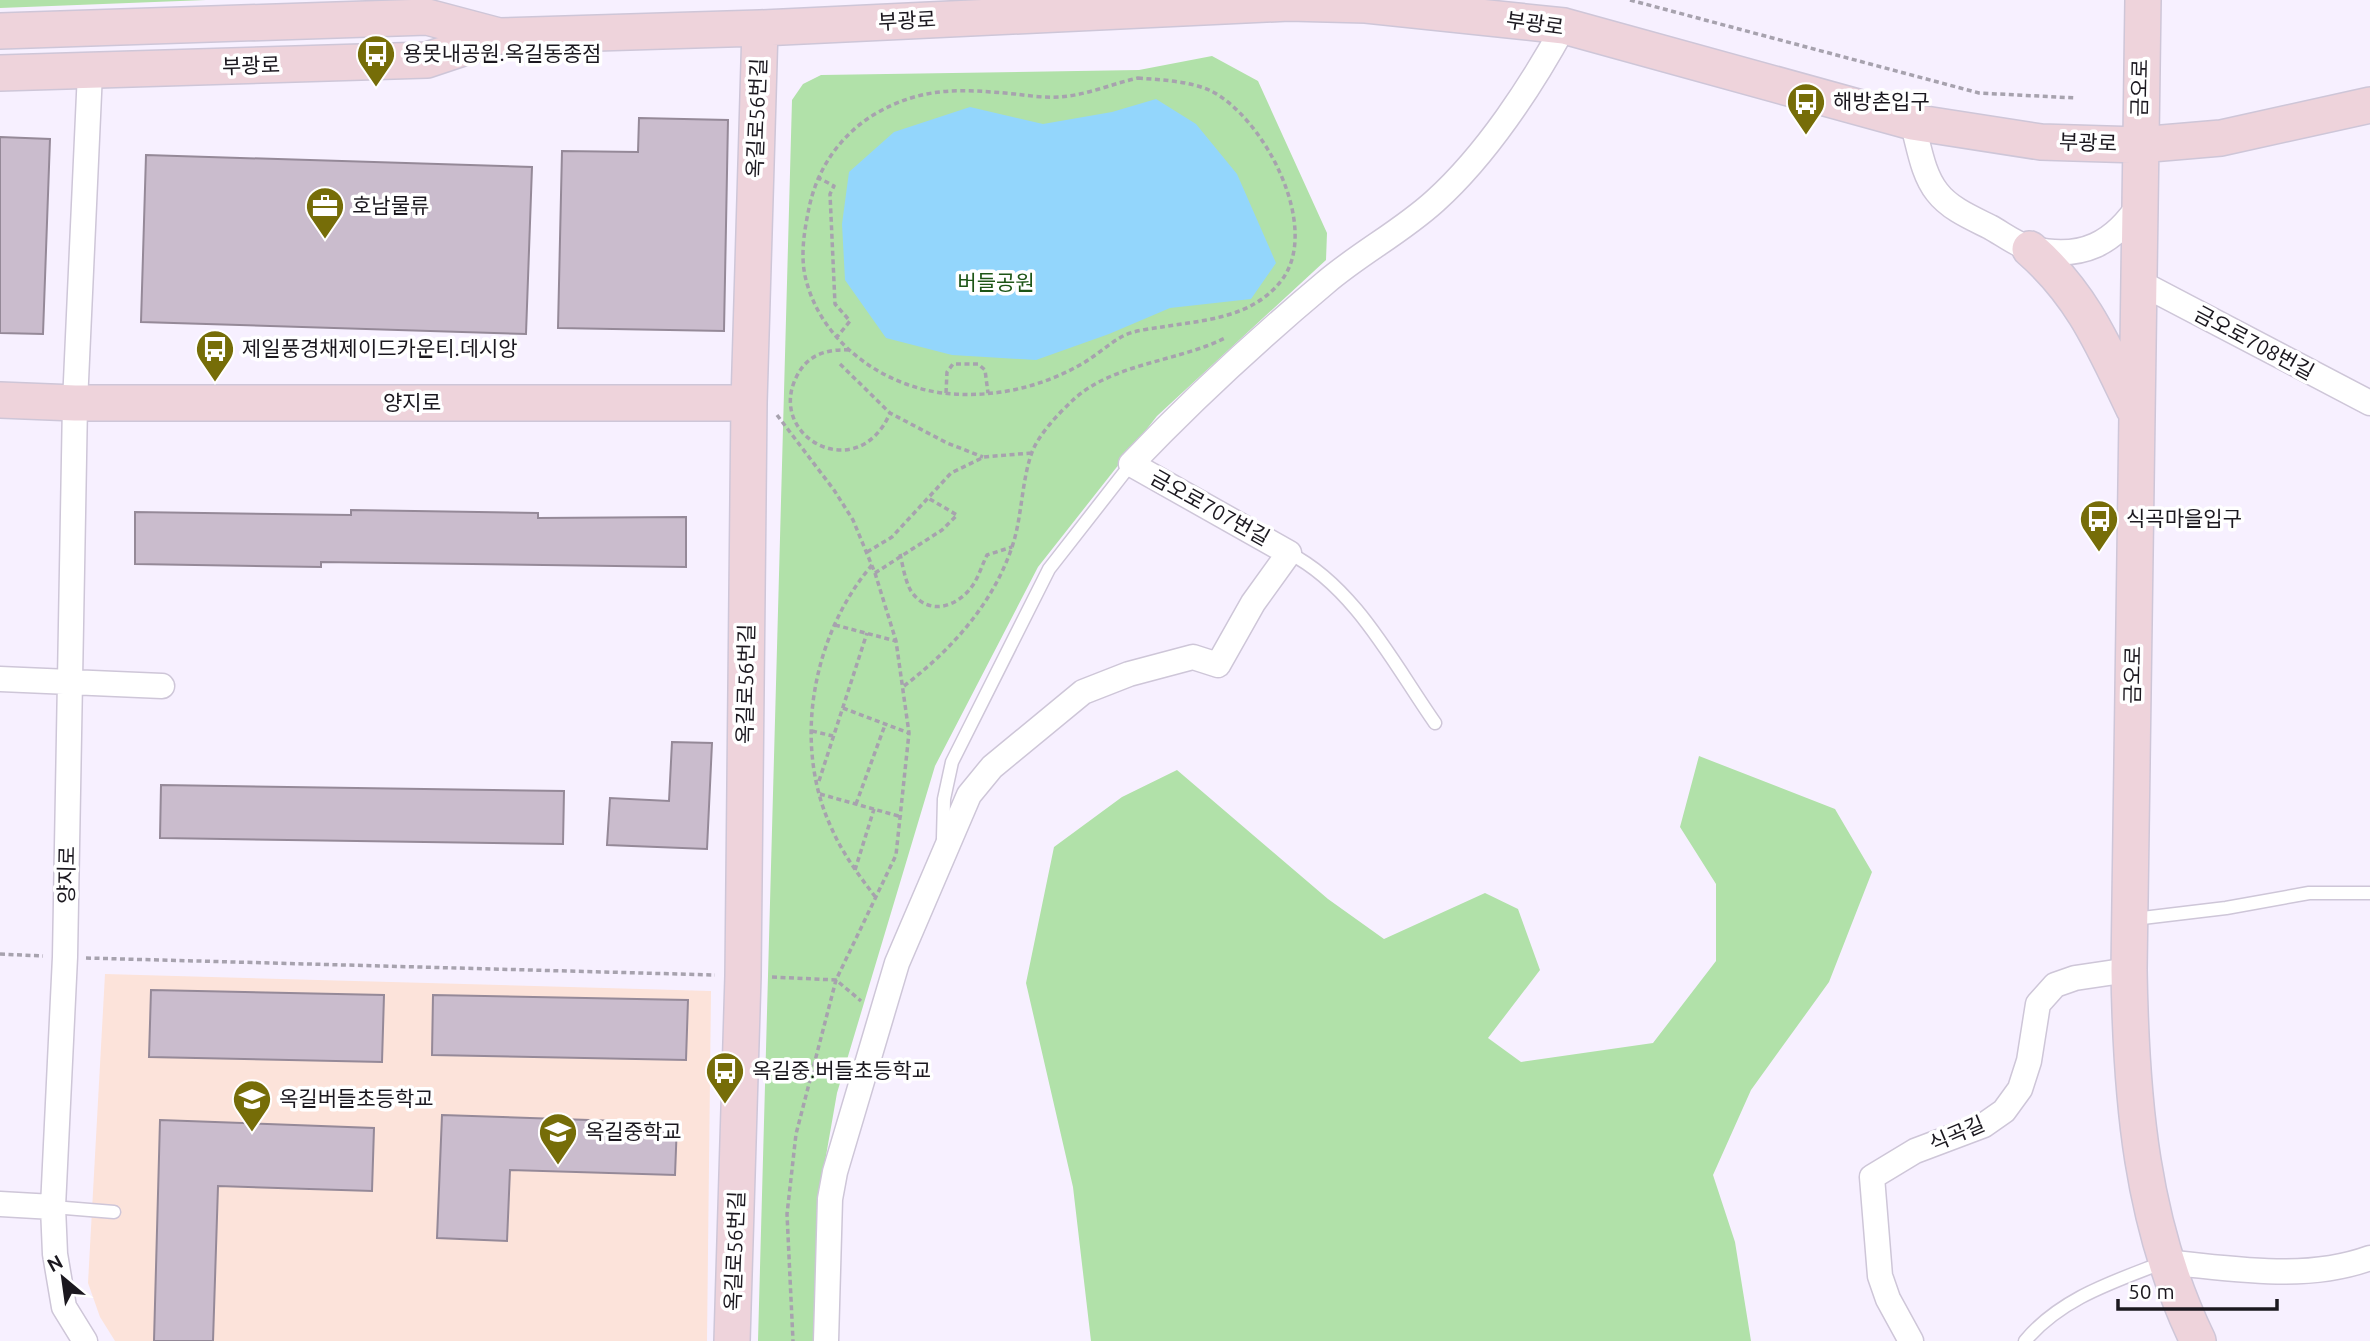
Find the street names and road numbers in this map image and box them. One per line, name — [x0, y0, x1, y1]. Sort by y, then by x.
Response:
street label: 부광로 — [877, 7, 937, 34]
street label: 부광로 — [1505, 7, 1566, 39]
street label: 부광로 — [222, 52, 280, 78]
street label: 옥길로56번길 — [742, 57, 770, 178]
street label: 금오로 — [2126, 59, 2152, 117]
street label: 부광로 — [2059, 129, 2117, 155]
street label: 금오로708번길 — [2190, 301, 2318, 384]
street label: 양지로 — [383, 390, 441, 414]
street label: 금오로707번길 — [1147, 465, 1274, 550]
street label: 옥길로56번길 — [732, 624, 758, 744]
street label: 금오로 — [2119, 646, 2145, 704]
street label: 양지로 — [53, 846, 79, 904]
street label: 식곡길 — [1925, 1111, 1988, 1155]
street label: 옥길로56번길 — [720, 1190, 748, 1311]

